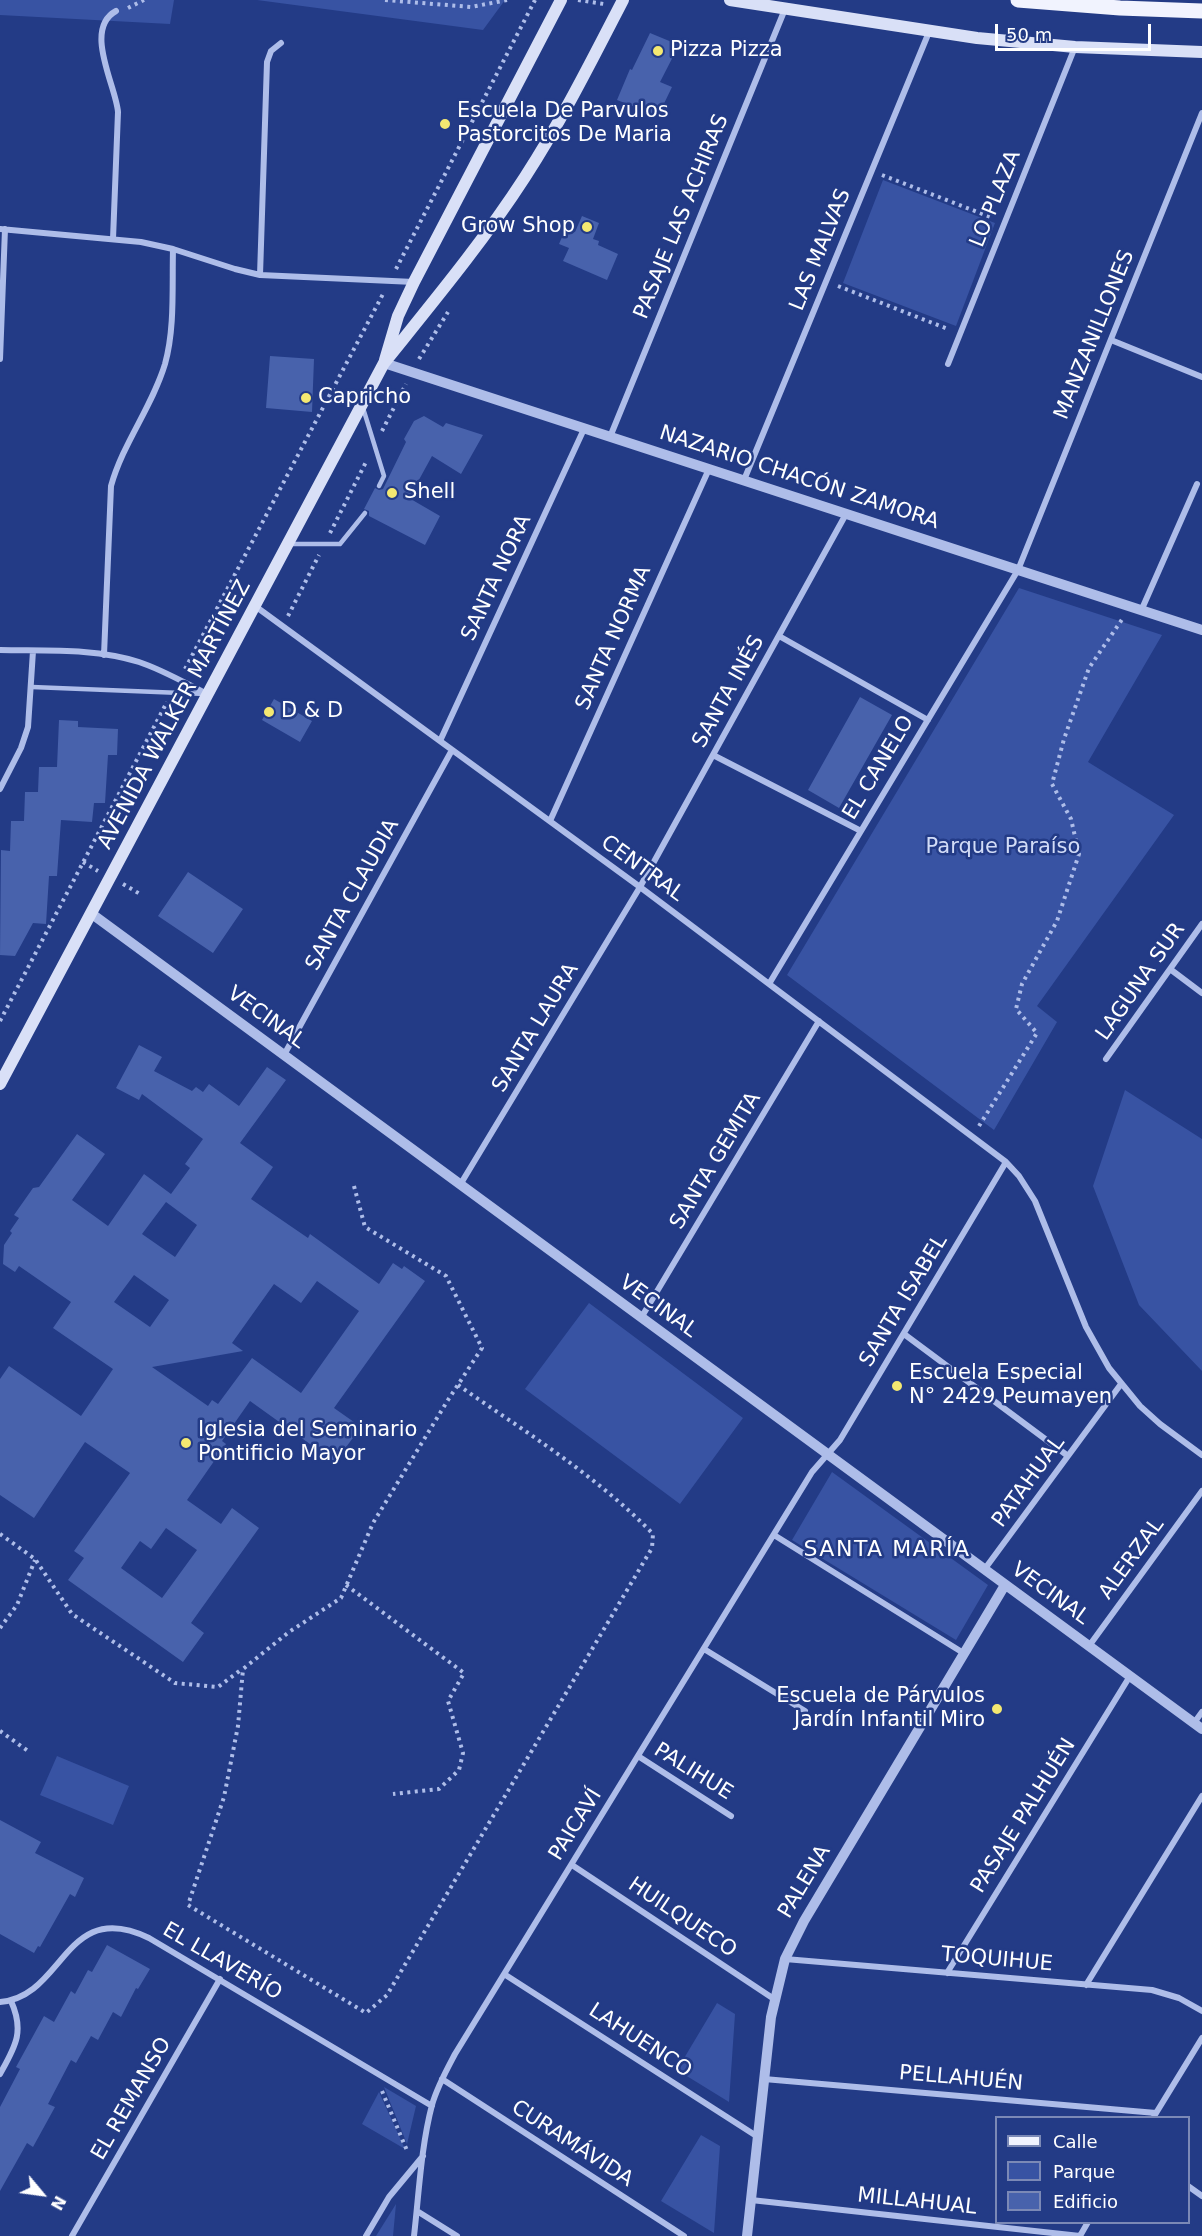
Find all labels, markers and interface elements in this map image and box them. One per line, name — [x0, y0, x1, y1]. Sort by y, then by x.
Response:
scale bar — [998, 12, 1154, 50]
text: 50 m — [1006, 24, 1052, 45]
place label: Pizza Pizza — [670, 38, 783, 64]
marker: Pizza Pizza — [651, 44, 665, 58]
place label: Escuela De Parvulos Pastorcitos De Maria — [457, 99, 672, 149]
street label: PASAJE LAS ACHIRAS — [629, 111, 735, 323]
marker: Escuela De Parvulos Pastorcitos De Maria — [438, 117, 452, 131]
street label: LO PLAZA — [965, 147, 1027, 251]
street label: LAS MALVAS — [785, 185, 857, 315]
place label: Grow Shop — [461, 214, 575, 240]
marker: Grow Shop — [580, 220, 594, 234]
street label: MANZANILLONES — [1050, 247, 1140, 423]
place label: Capricho — [318, 385, 411, 411]
marker: Capricho — [299, 391, 313, 405]
street label: NAZARIO CHACÓN ZAMORA — [656, 421, 942, 535]
place label: Shell — [404, 480, 455, 506]
marker: Shell — [385, 486, 399, 500]
street label: SANTA NORA — [457, 511, 537, 645]
street label: SANTA NORMA — [571, 562, 657, 714]
street label: AVENIDA WALKER MARTÍNEZ — [93, 576, 257, 854]
street label: SANTA INÉS — [688, 631, 770, 753]
place label: D & D — [281, 699, 343, 725]
marker: D & D — [262, 705, 276, 719]
street label: EL CANELO — [838, 711, 920, 825]
street label: SANTA CLAUDIA — [301, 815, 405, 975]
street label: CENTRAL — [596, 831, 688, 907]
park label: Parque Paraíso — [926, 835, 1080, 861]
street label: LAGUNA SUR — [1091, 918, 1191, 1046]
street label: SANTA LAURA — [488, 959, 584, 1097]
street label: VECINAL — [222, 981, 310, 1055]
street label: SANTA GEMITA — [665, 1088, 767, 1234]
street label: SANTA ISABEL — [855, 1230, 953, 1372]
street label: VECINAL — [614, 1270, 702, 1344]
place label: Escuela Especial N° 2429 Peumayen — [909, 1361, 1112, 1411]
marker: Escuela Especial N° 2429 Peumayen — [890, 1379, 904, 1393]
place label: Iglesia del Seminario Pontificio Mayor — [198, 1418, 417, 1468]
street label: PATAHUAL — [987, 1431, 1071, 1533]
marker: Iglesia del Seminario Pontificio Mayor — [179, 1436, 193, 1450]
street label: ALERZAL — [1094, 1513, 1170, 1605]
district label: SANTA MARÍA — [803, 1537, 971, 1563]
street label: VECINAL — [1006, 1557, 1094, 1631]
place label: Escuela de Párvulos Jardín Infantil Miro — [776, 1684, 985, 1734]
marker: Escuela de Párvulos Jardín Infantil Miro — [990, 1702, 1004, 1716]
street label: PASAJE PALHUÉN — [966, 1734, 1082, 1898]
street label: PALIHUE — [649, 1738, 737, 1806]
street label: PAICAVÍ — [544, 1784, 608, 1866]
street label: PALENA — [773, 1841, 837, 1923]
street label: HUILQUECO — [623, 1872, 741, 1964]
street label: EL LLAVERÍO — [158, 1918, 286, 2006]
street label: TOQUIHUE — [940, 1943, 1054, 1977]
street label: LAHUENCO — [584, 1998, 696, 2084]
street label: EL REMANSO — [87, 2033, 177, 2165]
street label: PELLAHUÉN — [898, 2061, 1024, 2097]
street label: CURAMÁVIDA — [506, 2095, 638, 2193]
legend — [995, 2116, 1190, 2224]
text: Calle — [1053, 2131, 1098, 2152]
text: Parque — [1053, 2161, 1115, 2182]
north arrow — [12, 2164, 72, 2224]
street label: MILLAHUAL — [856, 2183, 978, 2221]
text: Edificio — [1053, 2191, 1118, 2212]
text: N — [47, 2193, 70, 2213]

